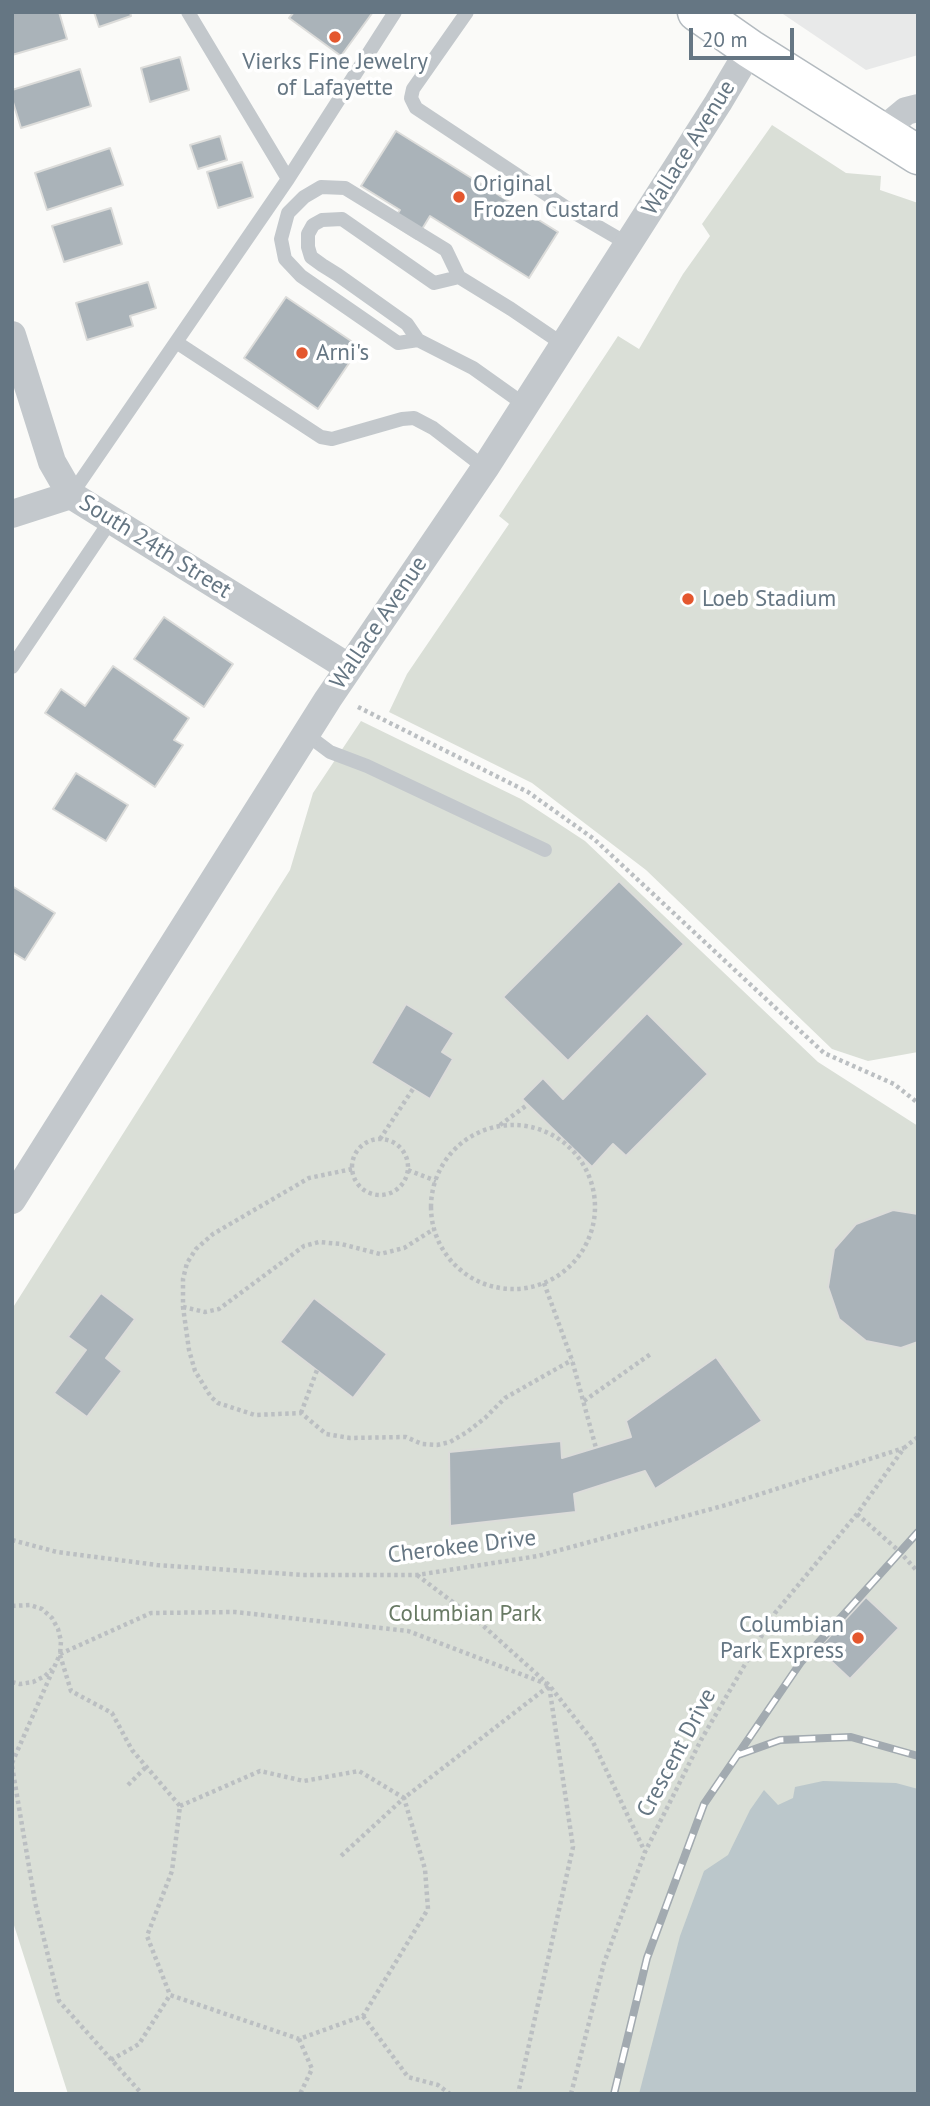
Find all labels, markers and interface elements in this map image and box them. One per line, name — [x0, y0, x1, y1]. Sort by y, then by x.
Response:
scale bar — [692, 14, 797, 58]
text: 20 m — [702, 26, 748, 53]
marker: Vierks Fine Jewelry of Lafayette — [327, 29, 343, 45]
place label: Vierks Fine Jewelry of Lafayette — [242, 48, 428, 102]
street label: Wallace Avenue — [637, 75, 741, 221]
place label: Original Frozen Custard — [473, 170, 619, 224]
marker: Original Frozen Custard — [451, 189, 467, 205]
place label: Arni's — [316, 339, 369, 367]
marker: Arni's — [294, 345, 310, 361]
street label: South 24th Street — [74, 489, 236, 605]
street label: Wallace Avenue — [325, 552, 433, 694]
place label: Loeb Stadium — [702, 585, 836, 613]
marker: Loeb Stadium — [680, 591, 696, 607]
street label: Cherokee Drive — [386, 1524, 538, 1570]
park label: Columbian Park — [388, 1600, 542, 1628]
place label: Columbian Park Express — [720, 1611, 844, 1665]
marker: Columbian Park Express — [850, 1630, 866, 1646]
street label: Crescent Drive — [632, 1684, 722, 1822]

